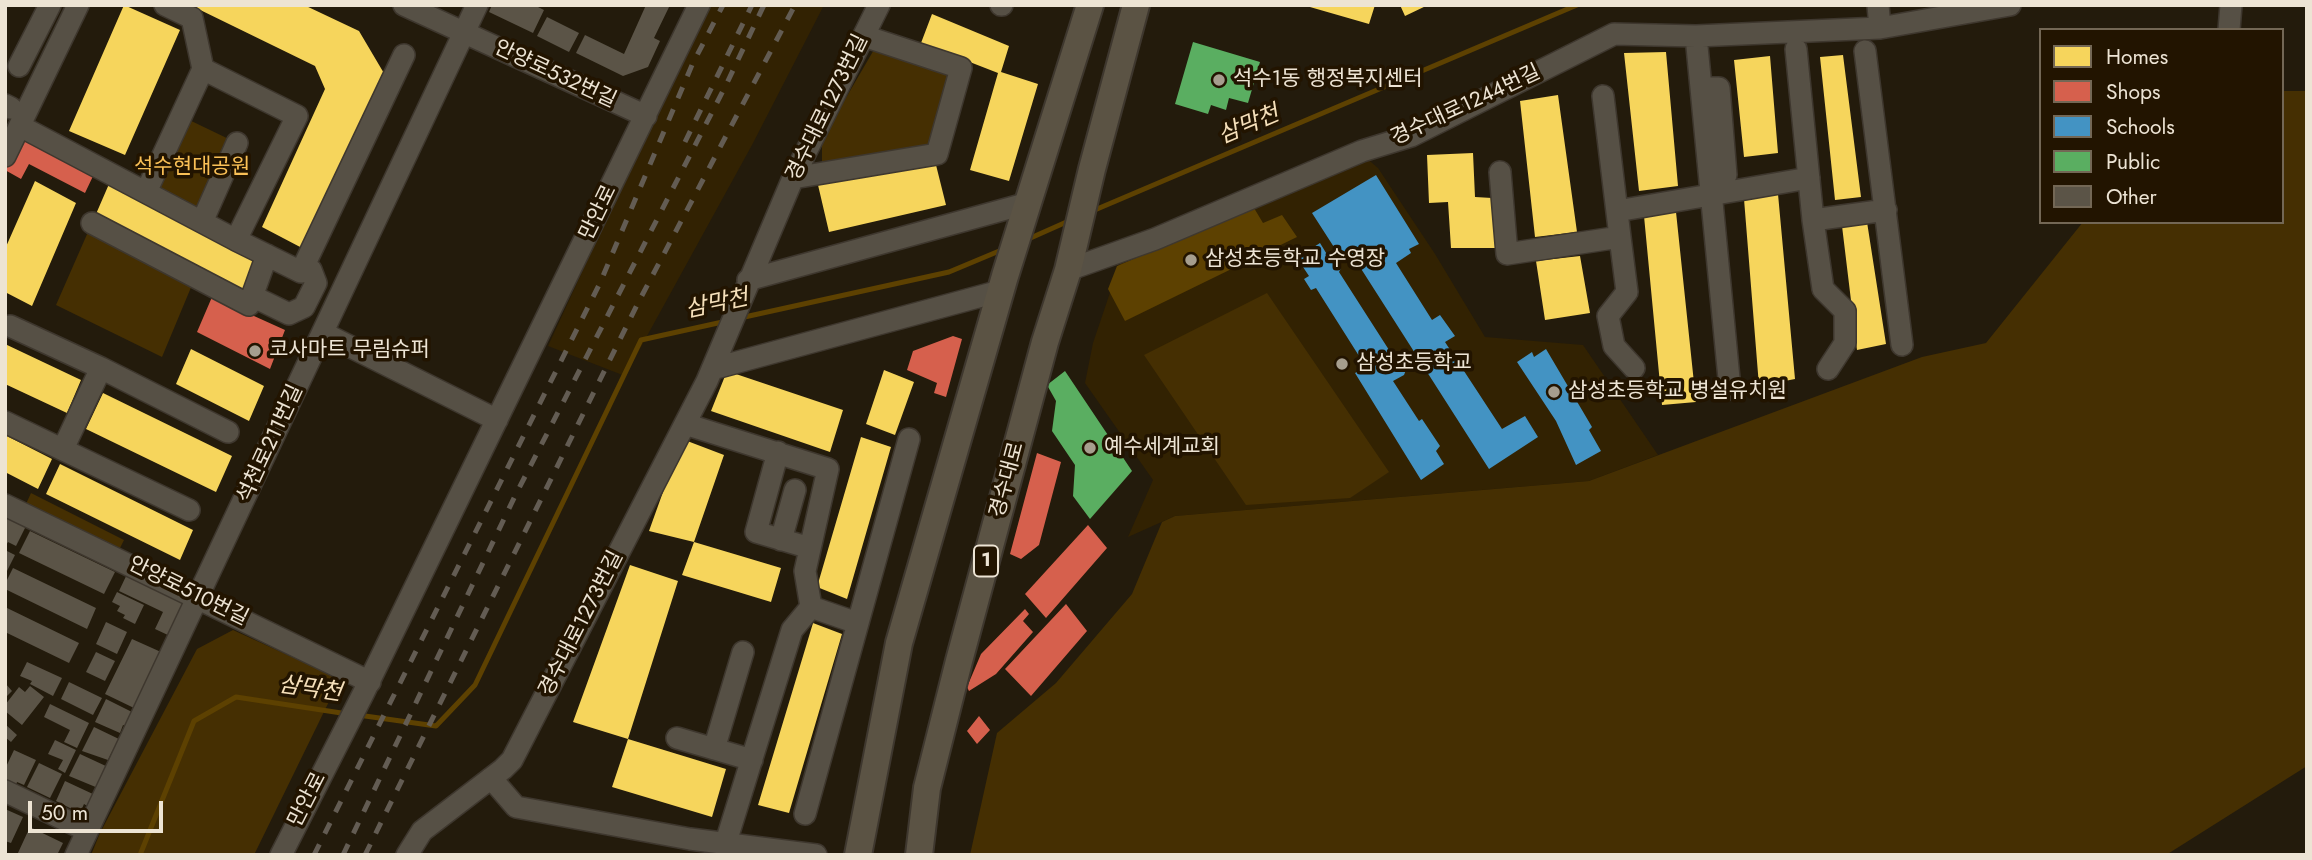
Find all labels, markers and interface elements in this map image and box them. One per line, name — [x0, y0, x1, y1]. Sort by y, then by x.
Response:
legend — [2039, 28, 2284, 224]
street label: 경수대로1273번길 — [782, 31, 874, 185]
street label: 안양로532번길 — [490, 36, 620, 114]
text: Homes — [2106, 42, 2168, 72]
street label: 경수대로1244번길 — [1387, 60, 1545, 152]
place label: 석수1동 행정복지센터 — [1233, 67, 1423, 93]
marker: 석수1동 행정복지센터 — [1211, 72, 1227, 88]
text: Shops — [2106, 77, 2160, 107]
water label: 삼막천 — [1214, 101, 1284, 151]
text: Schools — [2106, 112, 2175, 142]
text: Public — [2106, 147, 2160, 177]
park label: 석수현대공원 — [134, 155, 250, 181]
street label: 만안로 — [575, 181, 623, 245]
text: Other — [2106, 182, 2157, 212]
place label: 삼성초등학교 수영장 — [1205, 247, 1385, 273]
marker: 삼성초등학교 수영장 — [1183, 252, 1199, 268]
water label: 삼막천 — [683, 285, 751, 325]
place label: 코사마트 무림슈퍼 — [269, 338, 430, 364]
marker: 코사마트 무림슈퍼 — [247, 343, 263, 359]
place label: 삼성초등학교 — [1356, 351, 1472, 377]
marker: 삼성초등학교 — [1334, 356, 1350, 372]
place label: 삼성초등학교 병설유치원 — [1568, 379, 1787, 405]
street label: 석천로211번길 — [233, 381, 309, 507]
marker: 삼성초등학교 병설유치원 — [1546, 384, 1562, 400]
place label: 예수세계교회 — [1104, 435, 1220, 461]
street label: 경수대로 — [986, 439, 1030, 521]
marker: 예수세계교회 — [1082, 440, 1098, 456]
road number: 1 — [974, 546, 998, 576]
street label: 경수대로1273번길 — [534, 547, 630, 701]
street label: 안양로510번길 — [124, 552, 252, 632]
water label: 삼막천 — [277, 672, 343, 708]
street label: 만안로 — [284, 768, 332, 832]
scale bar — [32, 786, 166, 830]
text: 50 m — [41, 798, 88, 828]

